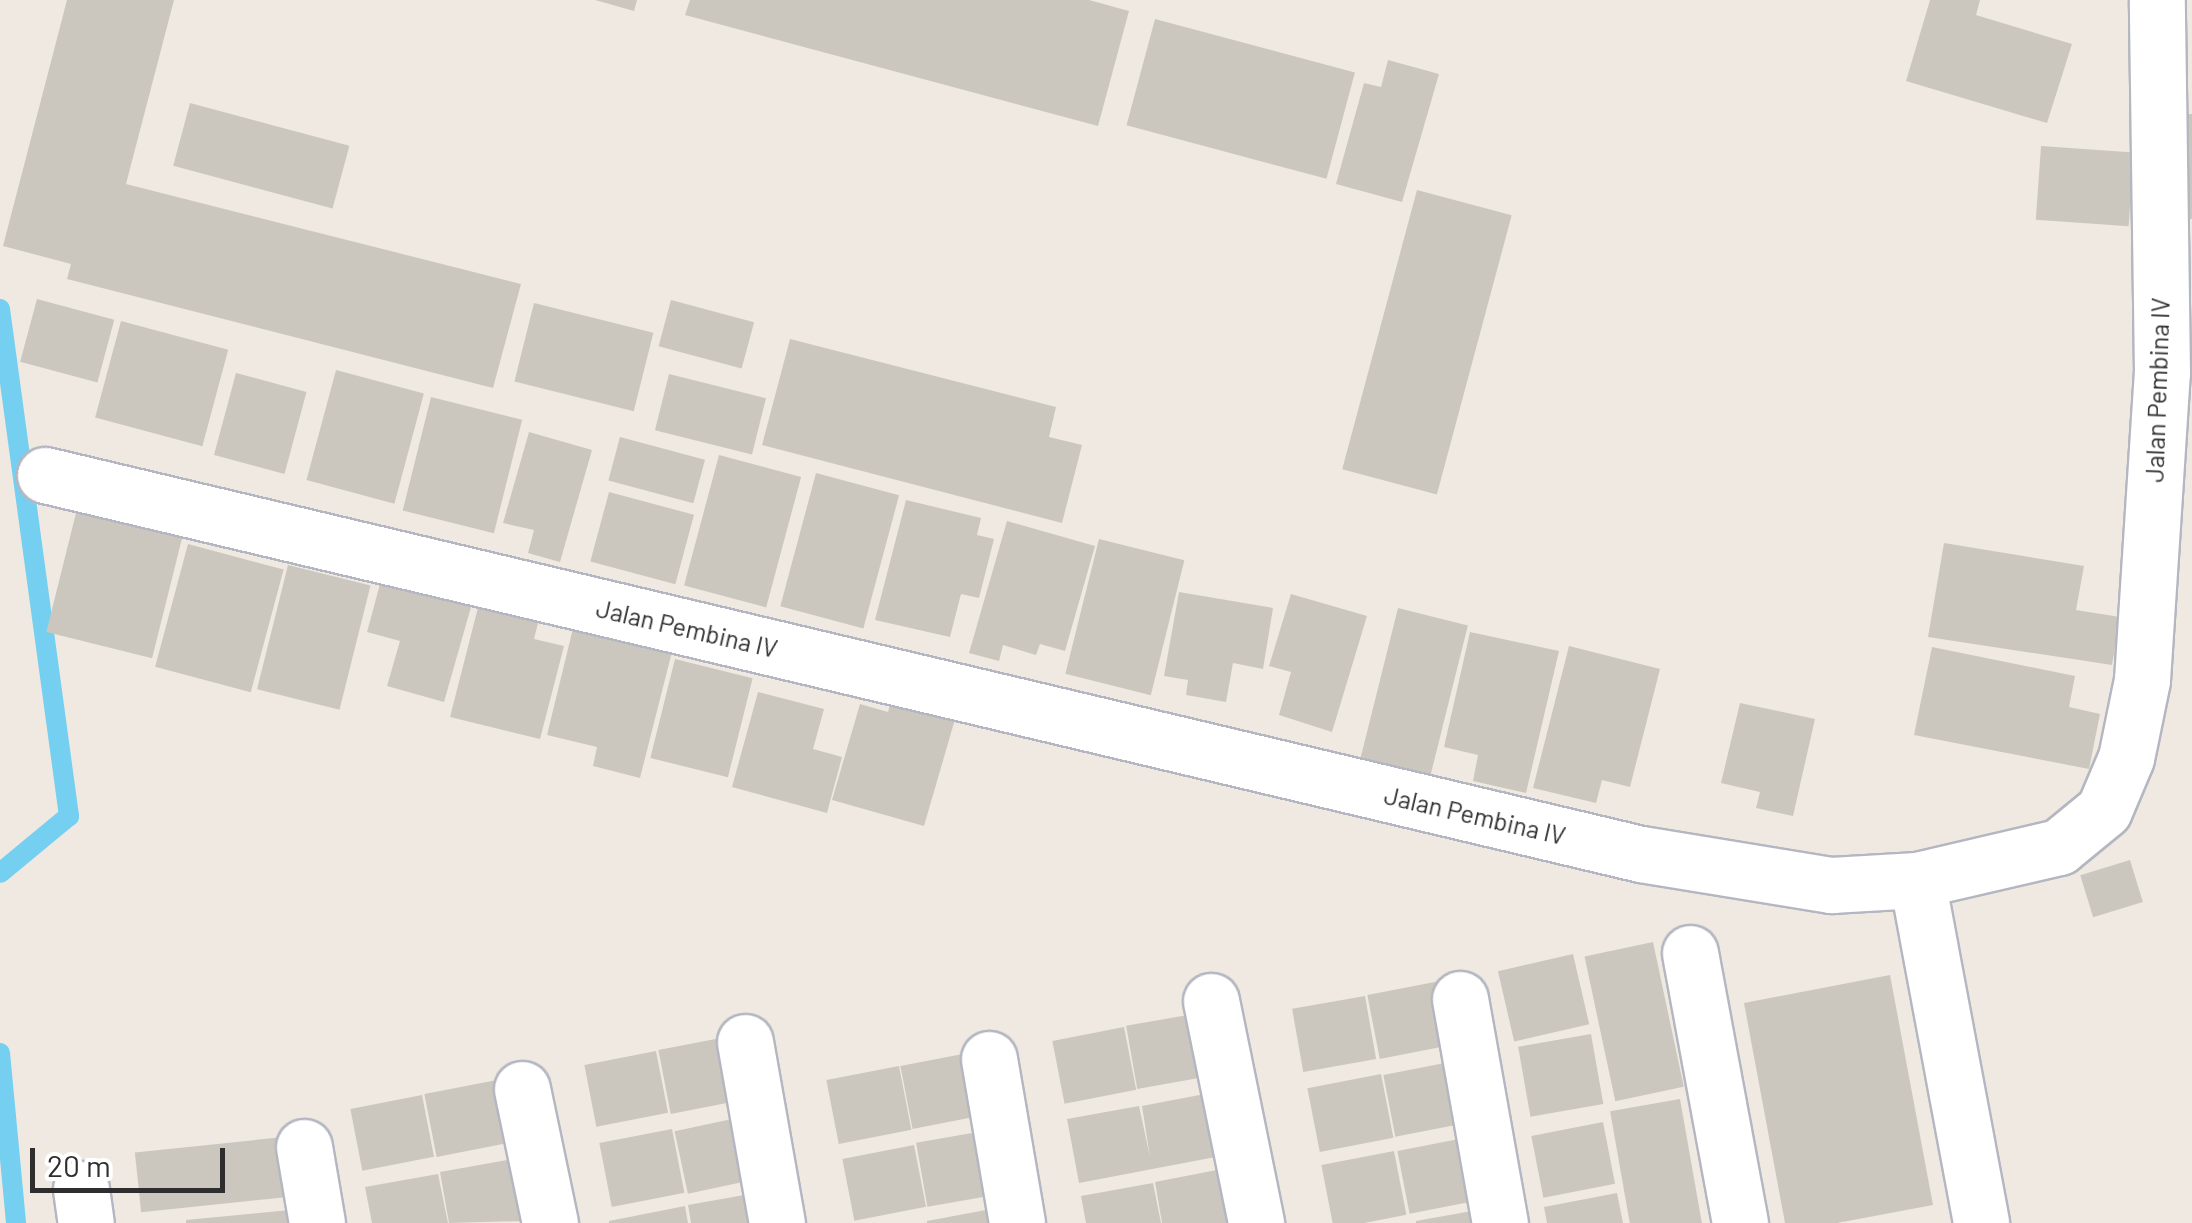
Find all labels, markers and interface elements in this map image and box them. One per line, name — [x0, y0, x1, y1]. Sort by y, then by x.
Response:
street label: Jalan Pembina IV — [2139, 297, 2175, 483]
street label: Jalan Pembina IV — [593, 593, 781, 663]
street label: Jalan Pembina IV — [1381, 780, 1569, 850]
scale bar — [35, 1128, 230, 1190]
text: 20 m — [47, 1147, 111, 1183]

